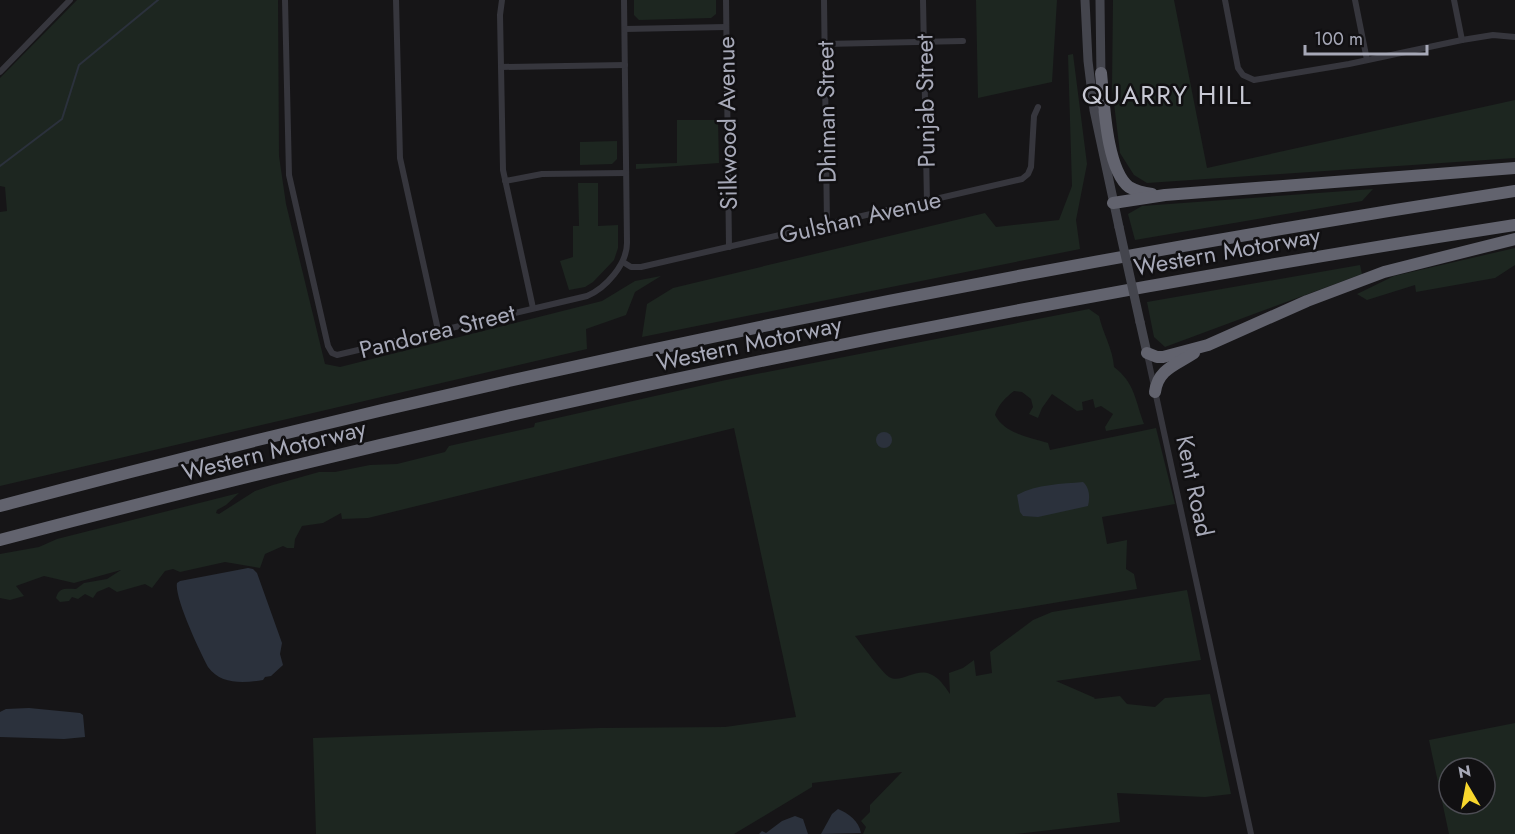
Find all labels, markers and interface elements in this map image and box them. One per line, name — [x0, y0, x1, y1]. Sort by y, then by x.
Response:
scale bar — [1305, 18, 1426, 56]
text: 100 m — [1314, 26, 1363, 52]
street label: Punjab Street — [906, 34, 944, 168]
street label: Silkwood Avenue — [708, 36, 746, 210]
street label: Dhiman Street — [807, 40, 845, 184]
district label: QUARRY HILL — [1082, 76, 1252, 114]
street label: Gulshan Avenue — [776, 181, 944, 253]
street label: Western Motorway — [1131, 217, 1323, 285]
street label: Pandorea Street — [355, 295, 519, 367]
street label: Western Motorway — [653, 306, 845, 380]
street label: Western Motorway — [178, 410, 370, 490]
street label: Kent Road — [1167, 432, 1223, 540]
north arrow — [1437, 756, 1497, 816]
text: N — [1456, 759, 1473, 784]

